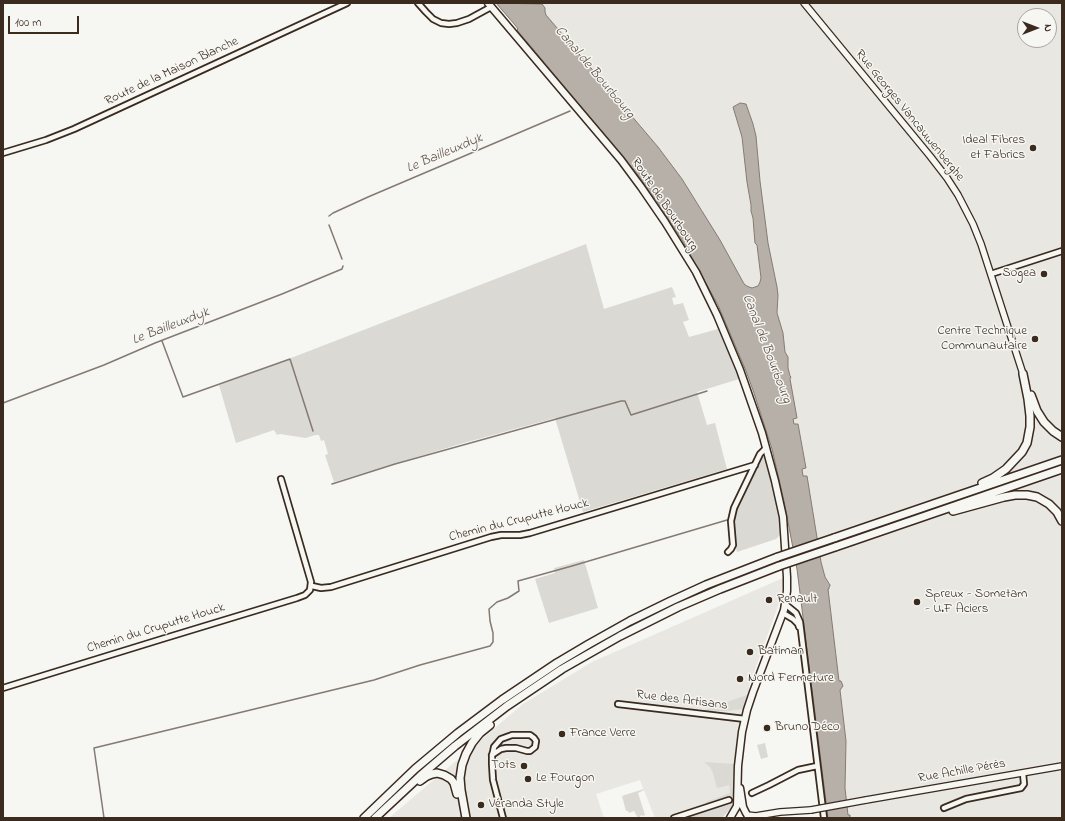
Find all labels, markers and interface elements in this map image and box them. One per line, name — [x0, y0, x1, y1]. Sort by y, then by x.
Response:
scale bar — [10, 8, 81, 34]
north arrow — [1017, 8, 1057, 48]
text: 100 m — [15, 14, 42, 32]
water label: Canal de Bourbourg — [550, 23, 638, 123]
text: N — [1040, 24, 1056, 32]
street label: Route de la Maison Blanche — [103, 34, 241, 110]
street label: Rue Georges Vancauwenberghe — [851, 47, 967, 185]
water label: Le Bailleuxdyk — [404, 130, 486, 178]
place label: Ideal Fibres et Fabrics — [962, 133, 1025, 164]
marker: Ideal Fibres et Fabrics — [1028, 143, 1038, 153]
street label: Route de Bourbourg — [627, 155, 701, 255]
place label: Sogea — [1002, 266, 1036, 282]
marker: Sogea — [1039, 269, 1049, 279]
water label: Canal de Bourbourg — [737, 292, 795, 406]
water label: Le Bailleuxdyk — [130, 305, 212, 349]
place label: Centre Technique Communautaire — [938, 324, 1027, 355]
marker: Centre Technique Communautaire — [1030, 334, 1040, 344]
street label: Chemin du Cruputte Houck — [448, 496, 590, 546]
place label: Spreux - Sometam - U.F Aciers — [925, 587, 1027, 618]
place label: Renault — [777, 592, 817, 608]
marker: Renault — [764, 595, 774, 605]
marker: Spreux - Sometam - U.F Aciers — [912, 597, 922, 607]
street label: Chemin du Cruputte Houck — [85, 601, 227, 657]
place label: Batiman — [758, 644, 804, 660]
marker: Batiman — [745, 647, 755, 657]
place label: Nord Fermeture — [748, 671, 834, 687]
marker: Nord Fermeture — [735, 674, 745, 684]
street label: Rue des Artisans — [635, 688, 729, 714]
place label: Bruno Déco — [775, 720, 839, 736]
marker: Bruno Déco — [762, 723, 772, 733]
place label: France Verre — [570, 726, 636, 742]
marker: France Verre — [557, 729, 567, 739]
street label: Rue Achille Pérès — [917, 757, 1007, 787]
place label: Tots — [491, 758, 516, 774]
marker: Tots — [519, 761, 529, 771]
place label: Le Fourgon — [536, 771, 594, 787]
marker: Le Fourgon — [523, 774, 533, 784]
place label: Véranda Style — [489, 797, 564, 813]
marker: Véranda Style — [476, 800, 486, 810]

